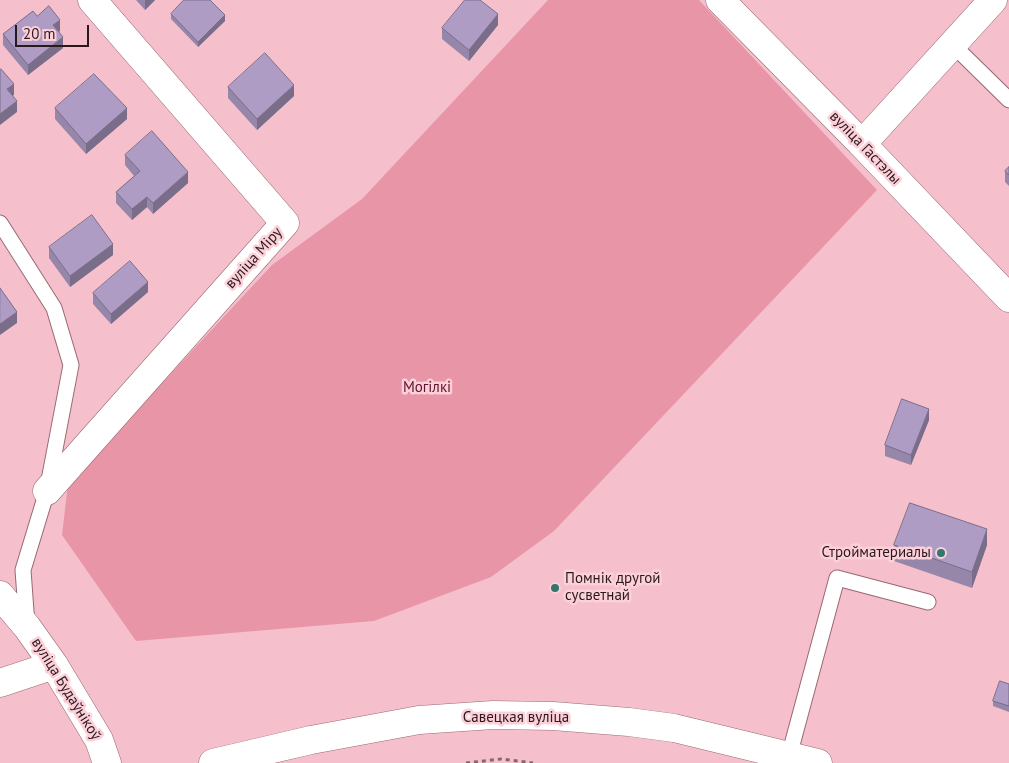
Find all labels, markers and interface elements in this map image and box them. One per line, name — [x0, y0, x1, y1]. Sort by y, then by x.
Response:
scale bar — [18, 15, 91, 47]
text: 20 m — [23, 24, 56, 43]
street label: вуліца Гастэлы — [826, 108, 904, 188]
street label: вуліца Міру — [222, 224, 286, 292]
park label: Могілкі — [403, 379, 451, 397]
place label: Стройматериалы — [821, 544, 931, 562]
marker: Стройматериалы — [935, 547, 947, 559]
place label: Помнік другой сусветнай — [565, 570, 660, 605]
marker: Помнік другой сусветнай — [549, 582, 561, 594]
street label: вуліца Будаўнікоў — [27, 635, 105, 743]
street label: Савецкая вуліца — [463, 709, 569, 727]

